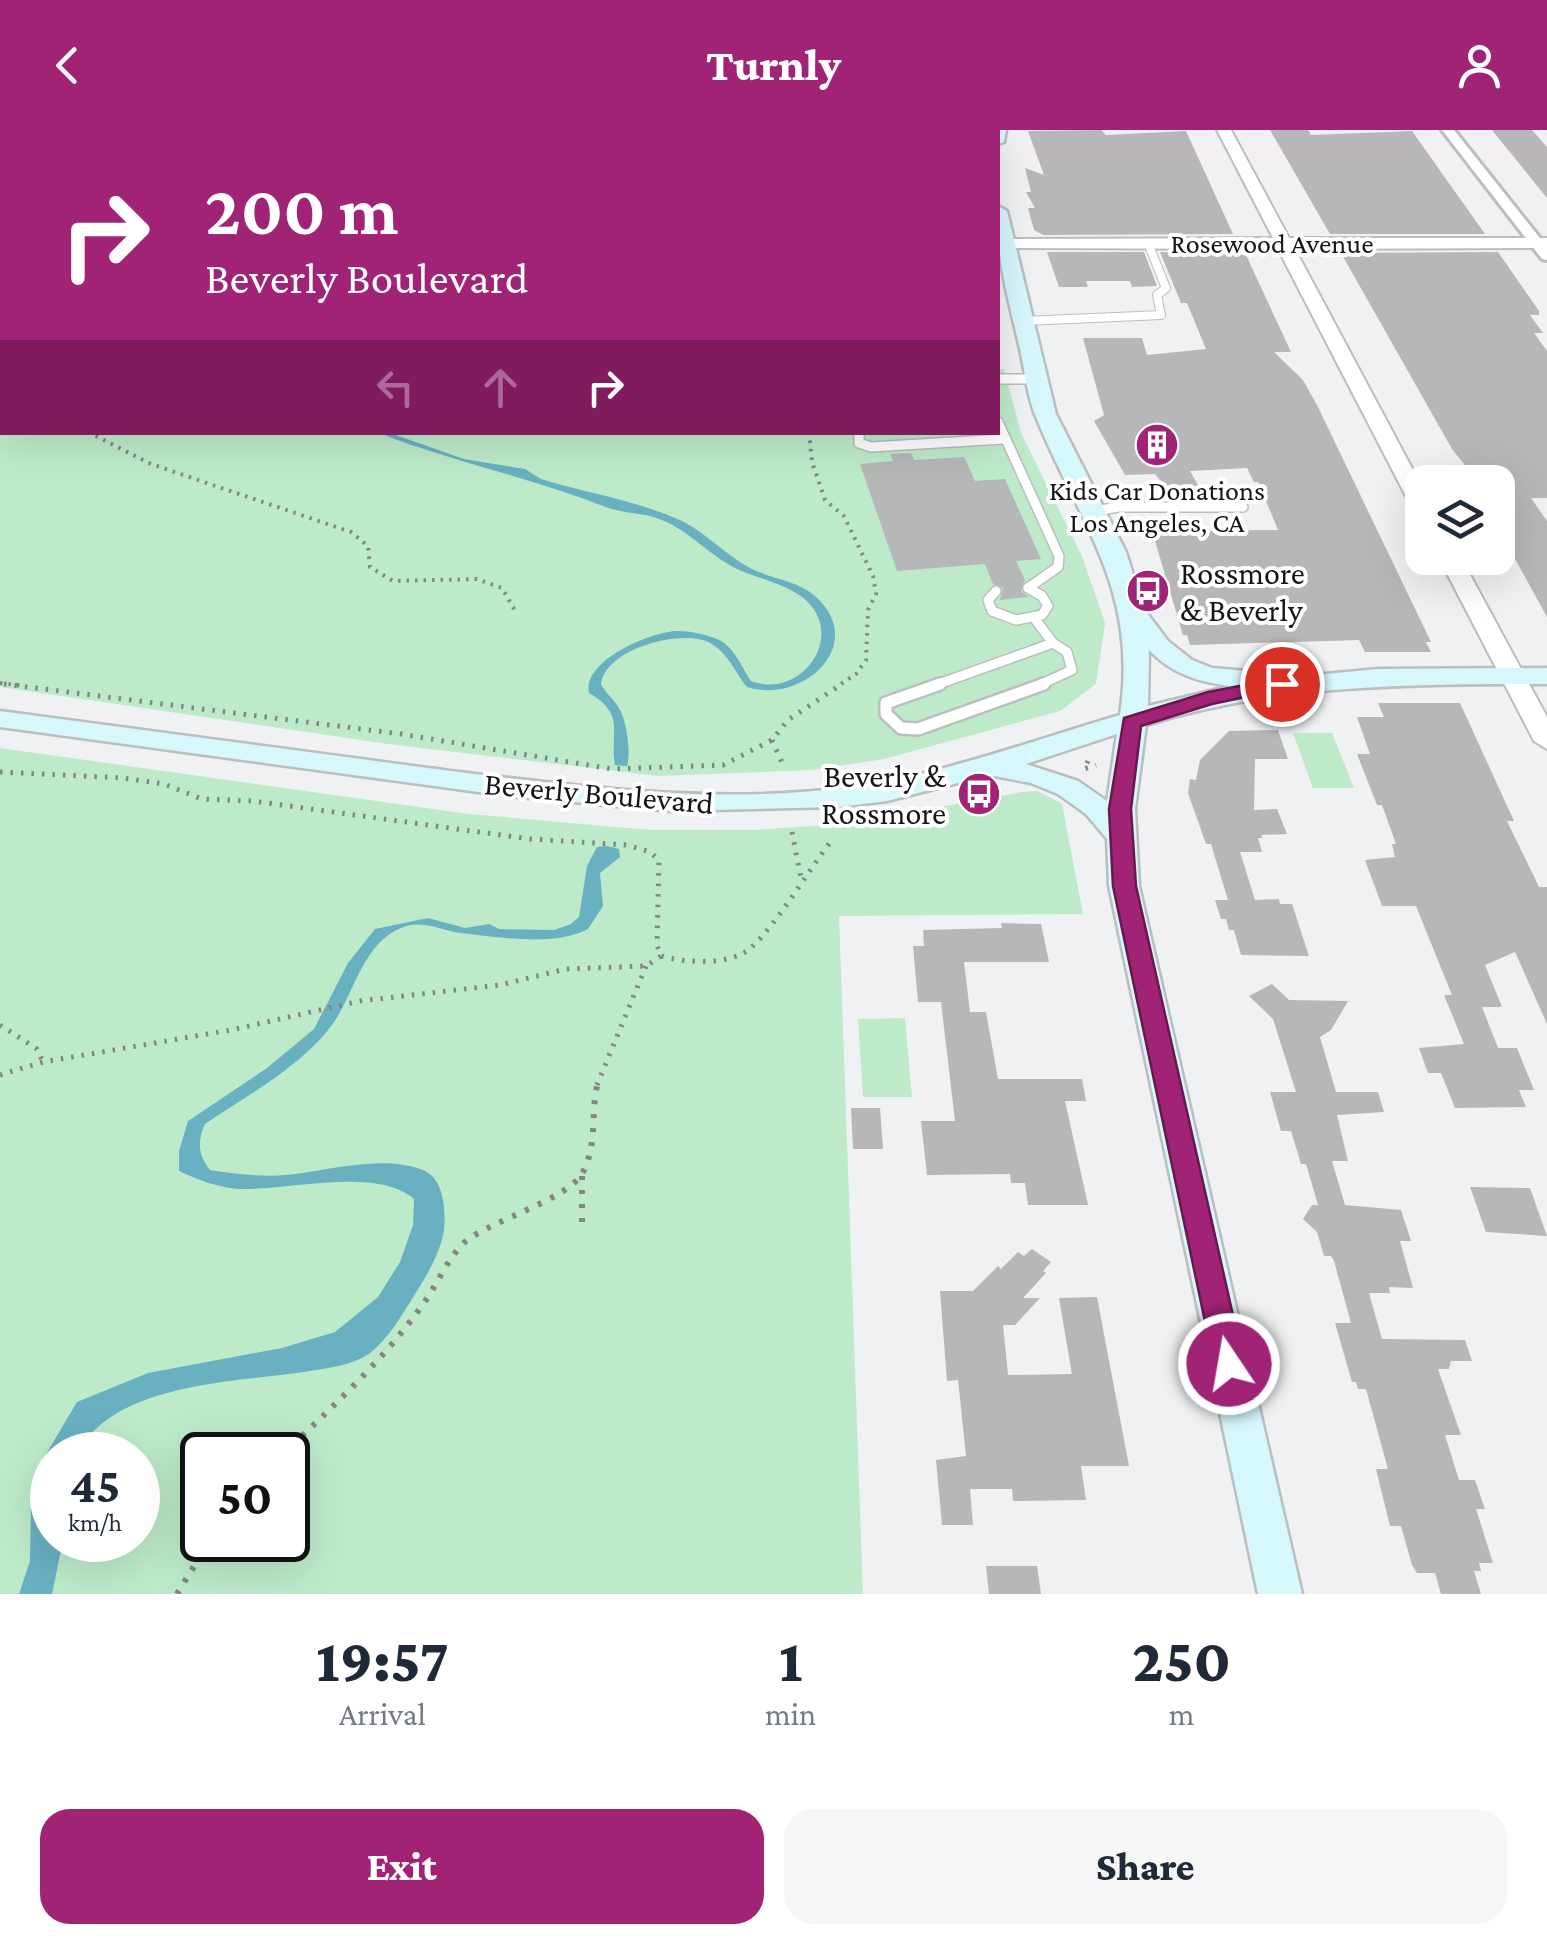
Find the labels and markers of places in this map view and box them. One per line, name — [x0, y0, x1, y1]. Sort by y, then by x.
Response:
building icon: Kids Car Donations Los Angeles, CA — [1134, 422, 1180, 468]
place label: Kids Car Donations Los Angeles, CA — [1049, 475, 1265, 538]
place label: Rossmore & Beverly — [1180, 555, 1305, 628]
bus stop icon: Rossmore & Beverly — [1125, 568, 1171, 614]
pin — [1240, 642, 1325, 727]
place label: Beverly & Rossmore — [821, 758, 947, 831]
bus stop icon: Beverly & Rossmore — [956, 771, 1002, 817]

